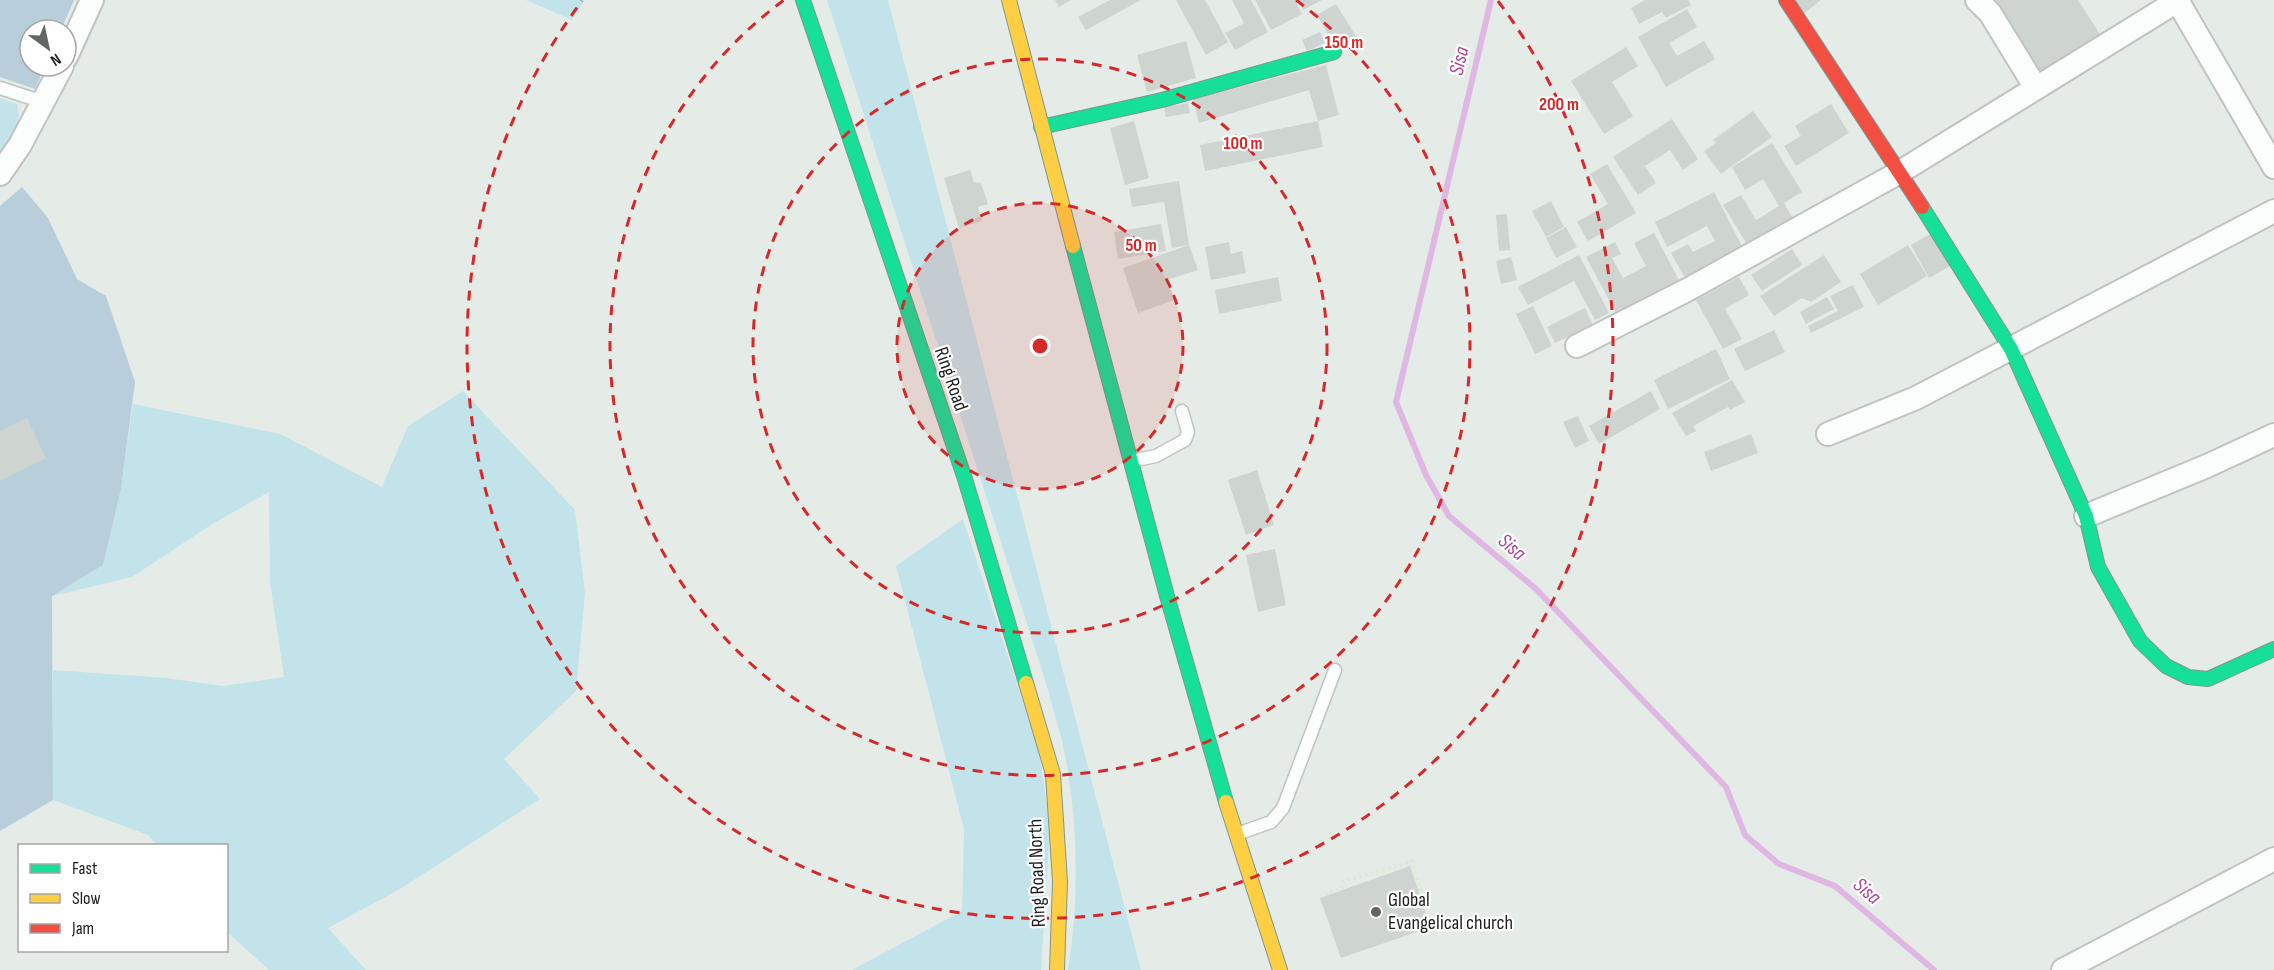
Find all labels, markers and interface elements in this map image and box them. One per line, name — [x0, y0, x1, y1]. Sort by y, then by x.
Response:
north arrow — [18, 18, 78, 78]
text: 150 m — [1325, 32, 1363, 53]
water label: Sisa — [1444, 44, 1474, 78]
text: N — [47, 49, 64, 70]
text: 200 m — [1539, 94, 1579, 115]
text: 100 m — [1224, 133, 1263, 154]
text: 50 m — [1125, 235, 1157, 256]
centre of rings — [1030, 336, 1050, 356]
street label: Ring Road — [929, 344, 973, 414]
water label: Sisa — [1493, 528, 1531, 566]
street label: Ring Road North — [1023, 818, 1051, 928]
legend — [18, 844, 228, 952]
text: Fast — [72, 858, 98, 879]
water label: Sisa — [1848, 872, 1886, 910]
text: Slow — [72, 888, 101, 909]
place label: Global Evangelical church — [1388, 888, 1513, 935]
marker: Global Evangelical church — [1369, 905, 1383, 919]
text: Jam — [71, 918, 94, 939]

